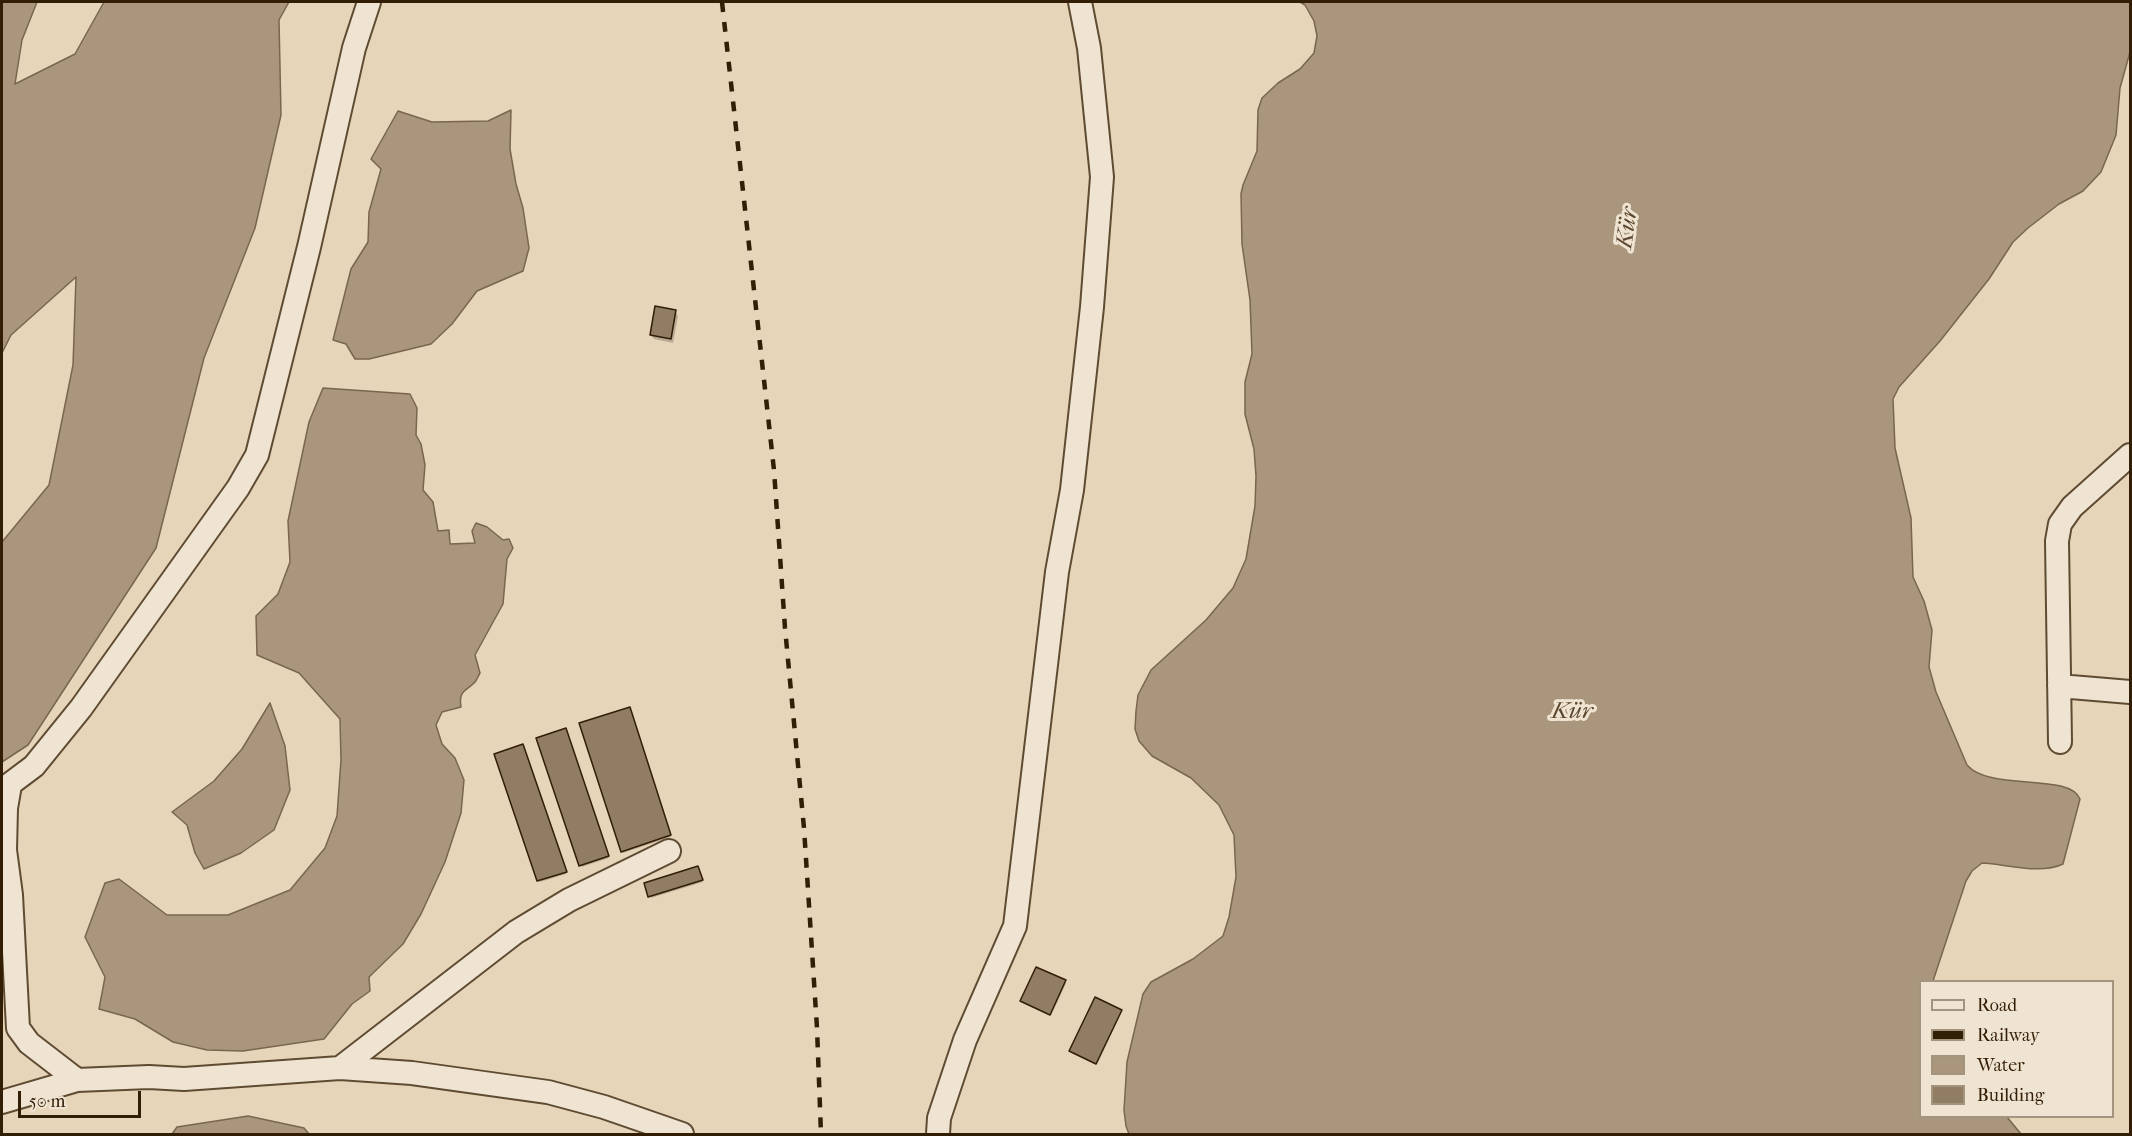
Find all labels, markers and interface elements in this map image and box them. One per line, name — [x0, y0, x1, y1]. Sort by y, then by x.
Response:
water label: Kür — [1611, 206, 1645, 250]
water label: Kür — [1551, 698, 1593, 726]
legend — [1919, 980, 2114, 1118]
text: Road — [1977, 995, 2017, 1016]
text: Railway — [1977, 1025, 2040, 1046]
text: Water — [1977, 1055, 2025, 1076]
scale bar — [21, 1079, 144, 1117]
text: Building — [1977, 1085, 2044, 1106]
text: 50 m — [29, 1091, 65, 1112]

